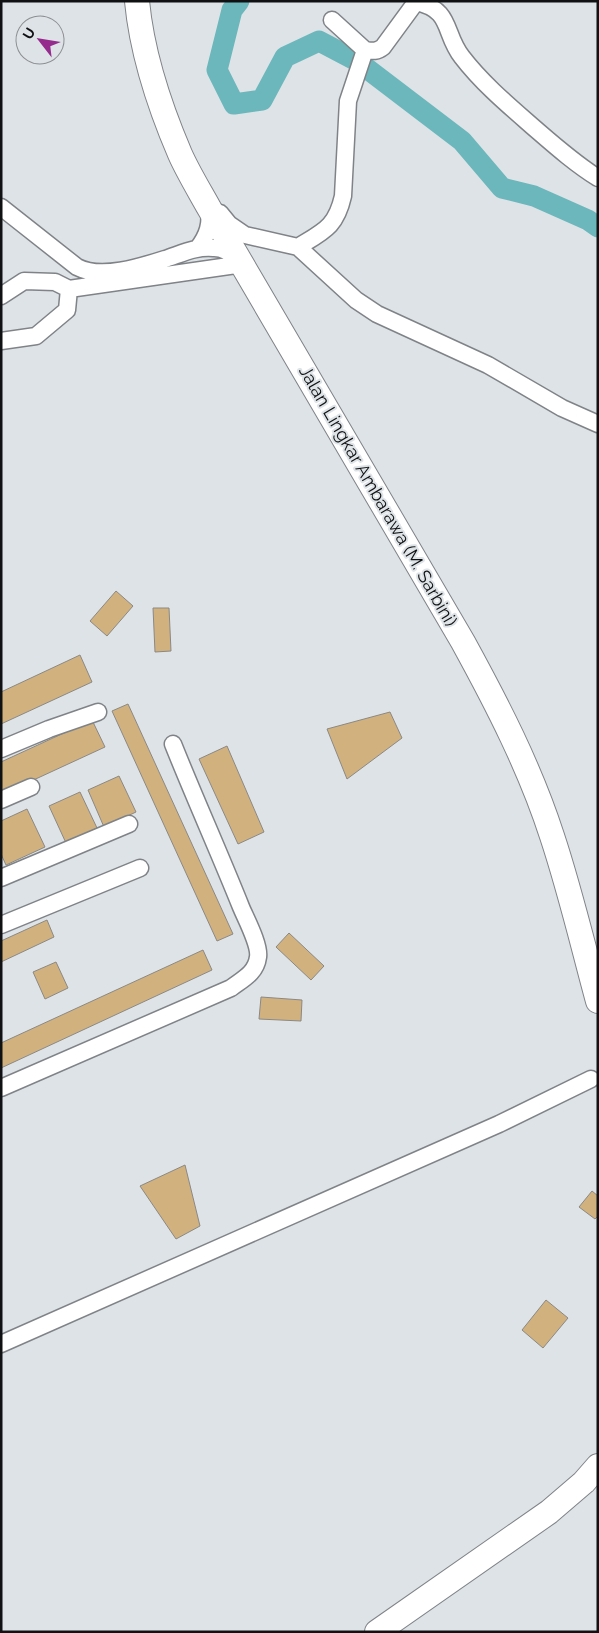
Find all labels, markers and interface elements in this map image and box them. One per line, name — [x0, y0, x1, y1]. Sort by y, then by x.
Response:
north arrow — [15, 15, 65, 65]
text: U — [19, 25, 38, 42]
street label: Jalan Lingkar Ambarawa (M. Sarbini) — [295, 362, 462, 630]

